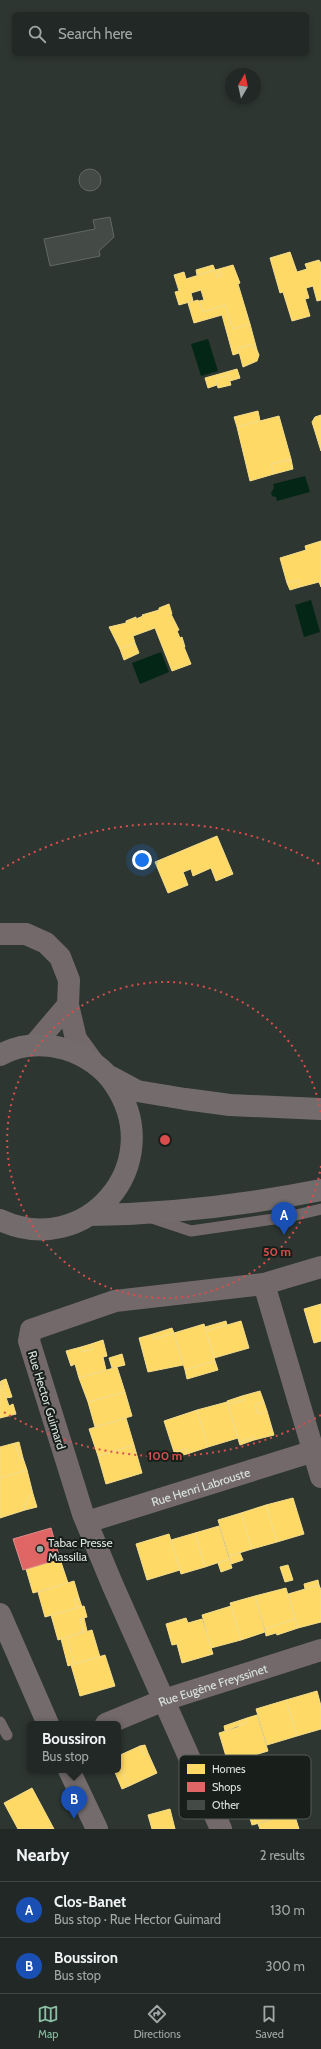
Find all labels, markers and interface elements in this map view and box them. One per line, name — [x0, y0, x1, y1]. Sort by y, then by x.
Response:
search box — [12, 12, 309, 56]
icon: search — [26, 23, 48, 45]
text: Search here — [58, 25, 133, 43]
north arrow — [225, 68, 261, 104]
your location — [132, 850, 152, 870]
centre of rings — [158, 1133, 172, 1147]
pin: A — [271, 1202, 297, 1235]
text: 50 m — [263, 1244, 291, 1259]
street label: Rue Hector Guimard — [25, 1349, 69, 1451]
text: 100 m — [148, 1448, 182, 1463]
street label: Rue Henri Labrouste — [149, 1464, 252, 1509]
place label: Tabac Presse Massilia — [48, 1535, 113, 1564]
marker: Tabac Presse Massilia — [35, 1544, 45, 1554]
street label: Rue Eugène Freyssinet — [156, 1660, 269, 1709]
popup — [27, 1721, 121, 1773]
text: Boussiron — [42, 1730, 106, 1748]
text: Bus stop — [42, 1748, 89, 1764]
legend — [179, 1755, 311, 1819]
text: Homes — [212, 1762, 246, 1776]
text: Shops — [212, 1780, 241, 1794]
pin: B — [61, 1786, 87, 1819]
text: Other — [212, 1798, 240, 1812]
text: Nearby — [16, 1845, 69, 1865]
text: 2 results — [260, 1847, 305, 1863]
text: Clos-Banet — [54, 1893, 126, 1911]
text: A — [25, 1902, 33, 1918]
text: 130 m — [270, 1902, 305, 1918]
text: Bus stop · Rue Hector Guimard — [54, 1911, 221, 1927]
text: Boussiron — [54, 1949, 118, 1967]
text: B — [25, 1958, 33, 1974]
text: 300 m — [265, 1958, 305, 1974]
text: Bus stop — [54, 1967, 101, 1983]
tab: Map — [37, 2003, 59, 2041]
tab: Directions — [134, 2003, 181, 2041]
tab: Saved — [255, 2003, 284, 2041]

